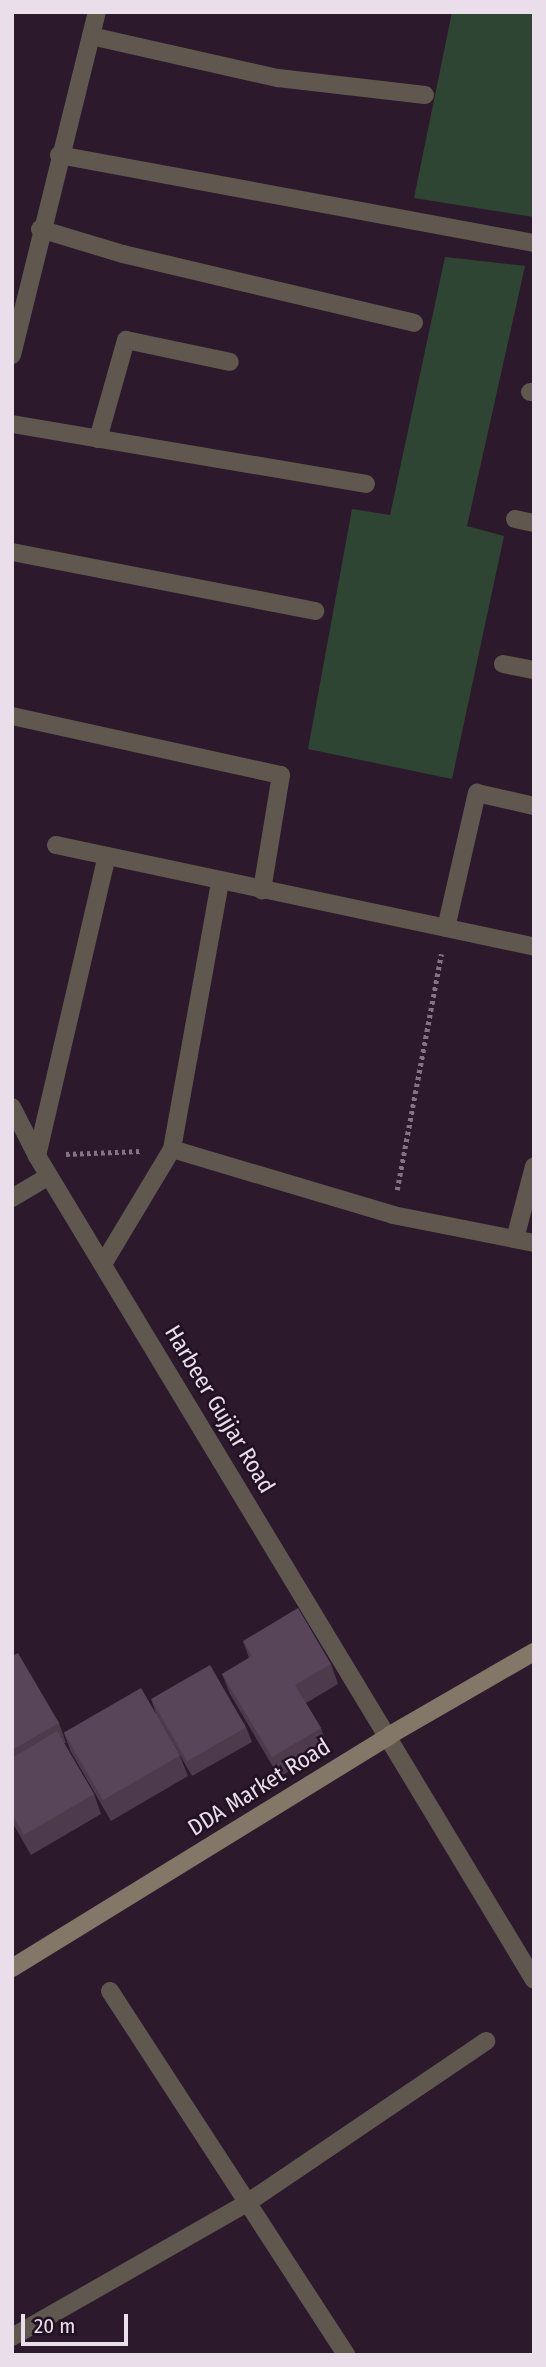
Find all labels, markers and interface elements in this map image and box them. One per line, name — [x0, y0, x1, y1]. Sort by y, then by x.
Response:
street label: Harbeer Gujjar Road — [159, 1320, 281, 1498]
street label: DDA Market Road — [183, 1732, 335, 1842]
scale bar — [24, 2300, 131, 2344]
text: 20 m — [34, 2313, 75, 2339]

